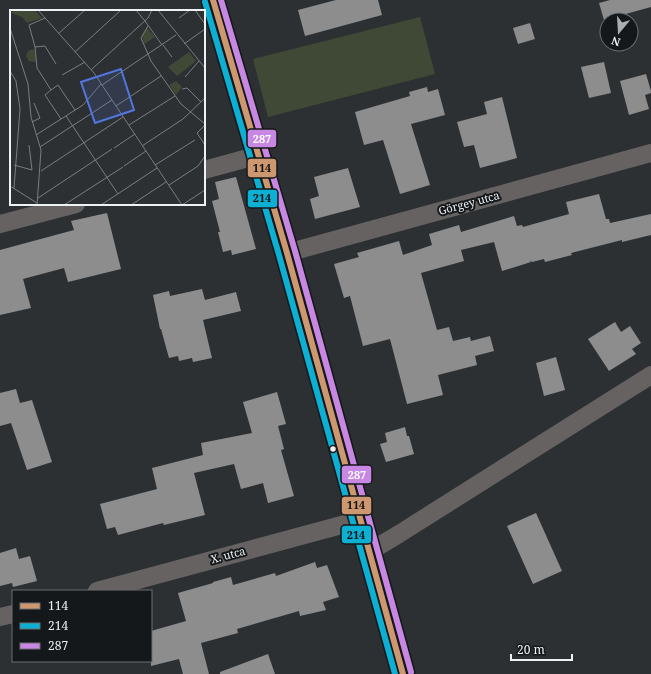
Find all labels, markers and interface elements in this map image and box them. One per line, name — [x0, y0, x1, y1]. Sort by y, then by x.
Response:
inset map — [10, 10, 205, 205]
north arrow — [599, 12, 639, 52]
text: N — [609, 33, 622, 50]
line badge: 287 — [247, 129, 277, 148]
text: 287 — [253, 131, 271, 146]
line badge: 114 — [247, 158, 277, 178]
text: 114 — [253, 160, 271, 175]
street label: Görgey utca — [437, 187, 501, 218]
line badge: 214 — [247, 189, 278, 208]
text: 214 — [253, 190, 271, 205]
unlabelled marker — [328, 444, 338, 454]
line badge: 287 — [341, 465, 372, 484]
text: 287 — [348, 467, 366, 482]
line badge: 114 — [341, 496, 372, 515]
text: 114 — [347, 497, 365, 512]
line badge: 214 — [341, 525, 372, 544]
text: 214 — [347, 527, 365, 542]
street label: X. utca — [209, 543, 247, 566]
legend — [12, 590, 152, 662]
text: 114 — [48, 597, 68, 614]
text: 214 — [48, 617, 68, 634]
scale bar — [511, 636, 572, 662]
text: 287 — [48, 637, 68, 654]
text: 20 m — [517, 641, 545, 658]

